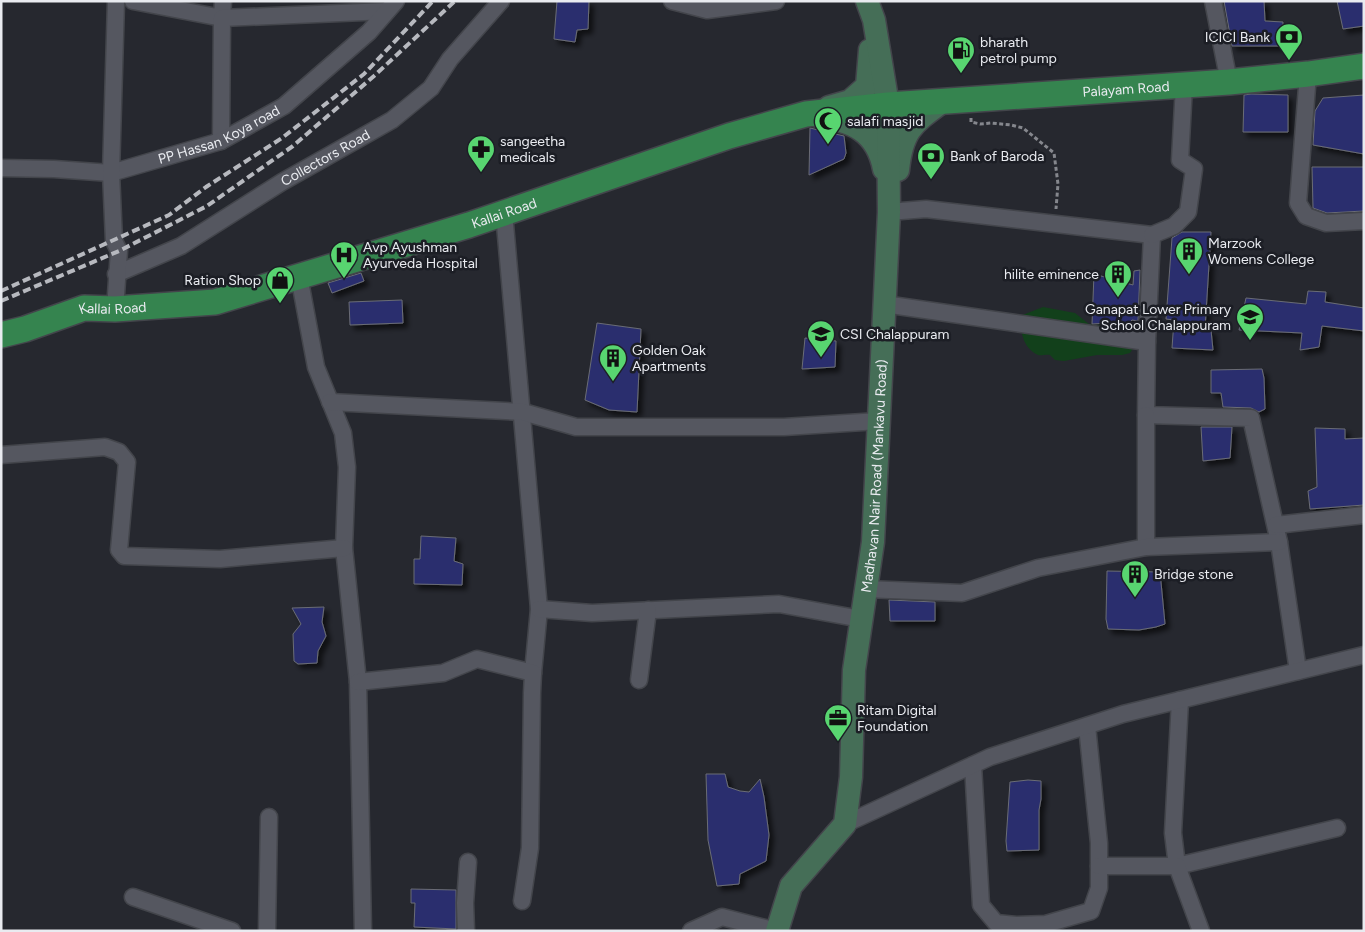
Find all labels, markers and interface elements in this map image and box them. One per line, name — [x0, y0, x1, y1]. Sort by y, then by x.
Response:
bank icon: ICICI Bank — [1274, 22, 1304, 61]
place label: ICICI Bank — [1205, 29, 1270, 46]
place label: bharath petrol pump — [980, 34, 1057, 67]
fuel station icon: bharath petrol pump — [946, 35, 976, 74]
street label: Palayam Road — [1082, 78, 1170, 101]
street label: PP Hassan Koya road — [156, 102, 283, 168]
mosque icon: salafi masjid — [813, 106, 843, 145]
place label: salafi masjid — [847, 113, 924, 130]
street label: Collectors Road — [278, 126, 373, 190]
place label: sangeetha medicals — [500, 133, 565, 166]
pharmacy icon: sangeetha medicals — [466, 134, 496, 173]
bank icon: Bank of Baroda — [916, 141, 946, 180]
place label: Bank of Baroda — [950, 148, 1044, 165]
street label: Kallai Road — [469, 194, 539, 233]
place label: Marzook Womens College — [1208, 235, 1315, 268]
building icon: Marzook Womens College — [1174, 236, 1204, 275]
place label: Avp Ayushman Ayurveda Hospital — [363, 239, 478, 272]
hospital icon: Avp Ayushman Ayurveda Hospital — [329, 240, 359, 279]
building icon: hilite eminence — [1103, 259, 1133, 298]
shop icon: Ration Shop — [265, 265, 295, 304]
place label: hilite eminence — [1004, 266, 1099, 283]
place label: Ration Shop — [184, 272, 261, 289]
street label: Kallai Road — [76, 299, 147, 318]
place label: Ganapat Lower Primary School Chalappuram — [1085, 301, 1232, 334]
school or university icon: Ganapat Lower Primary School Chalappuram — [1235, 302, 1265, 341]
school or university icon: CSI Chalappuram — [806, 319, 836, 358]
place label: CSI Chalappuram — [840, 326, 949, 343]
place label: Golden Oak Apartments — [632, 342, 706, 375]
building icon: Golden Oak Apartments — [598, 343, 628, 382]
street label: Madhavan Nair Road (Mankavu Road) — [858, 359, 891, 594]
building icon: Bridge stone — [1120, 559, 1150, 598]
place label: Bridge stone — [1154, 566, 1234, 583]
place label: Ritam Digital Foundation — [857, 702, 937, 735]
office icon: Ritam Digital Foundation — [823, 703, 853, 742]

